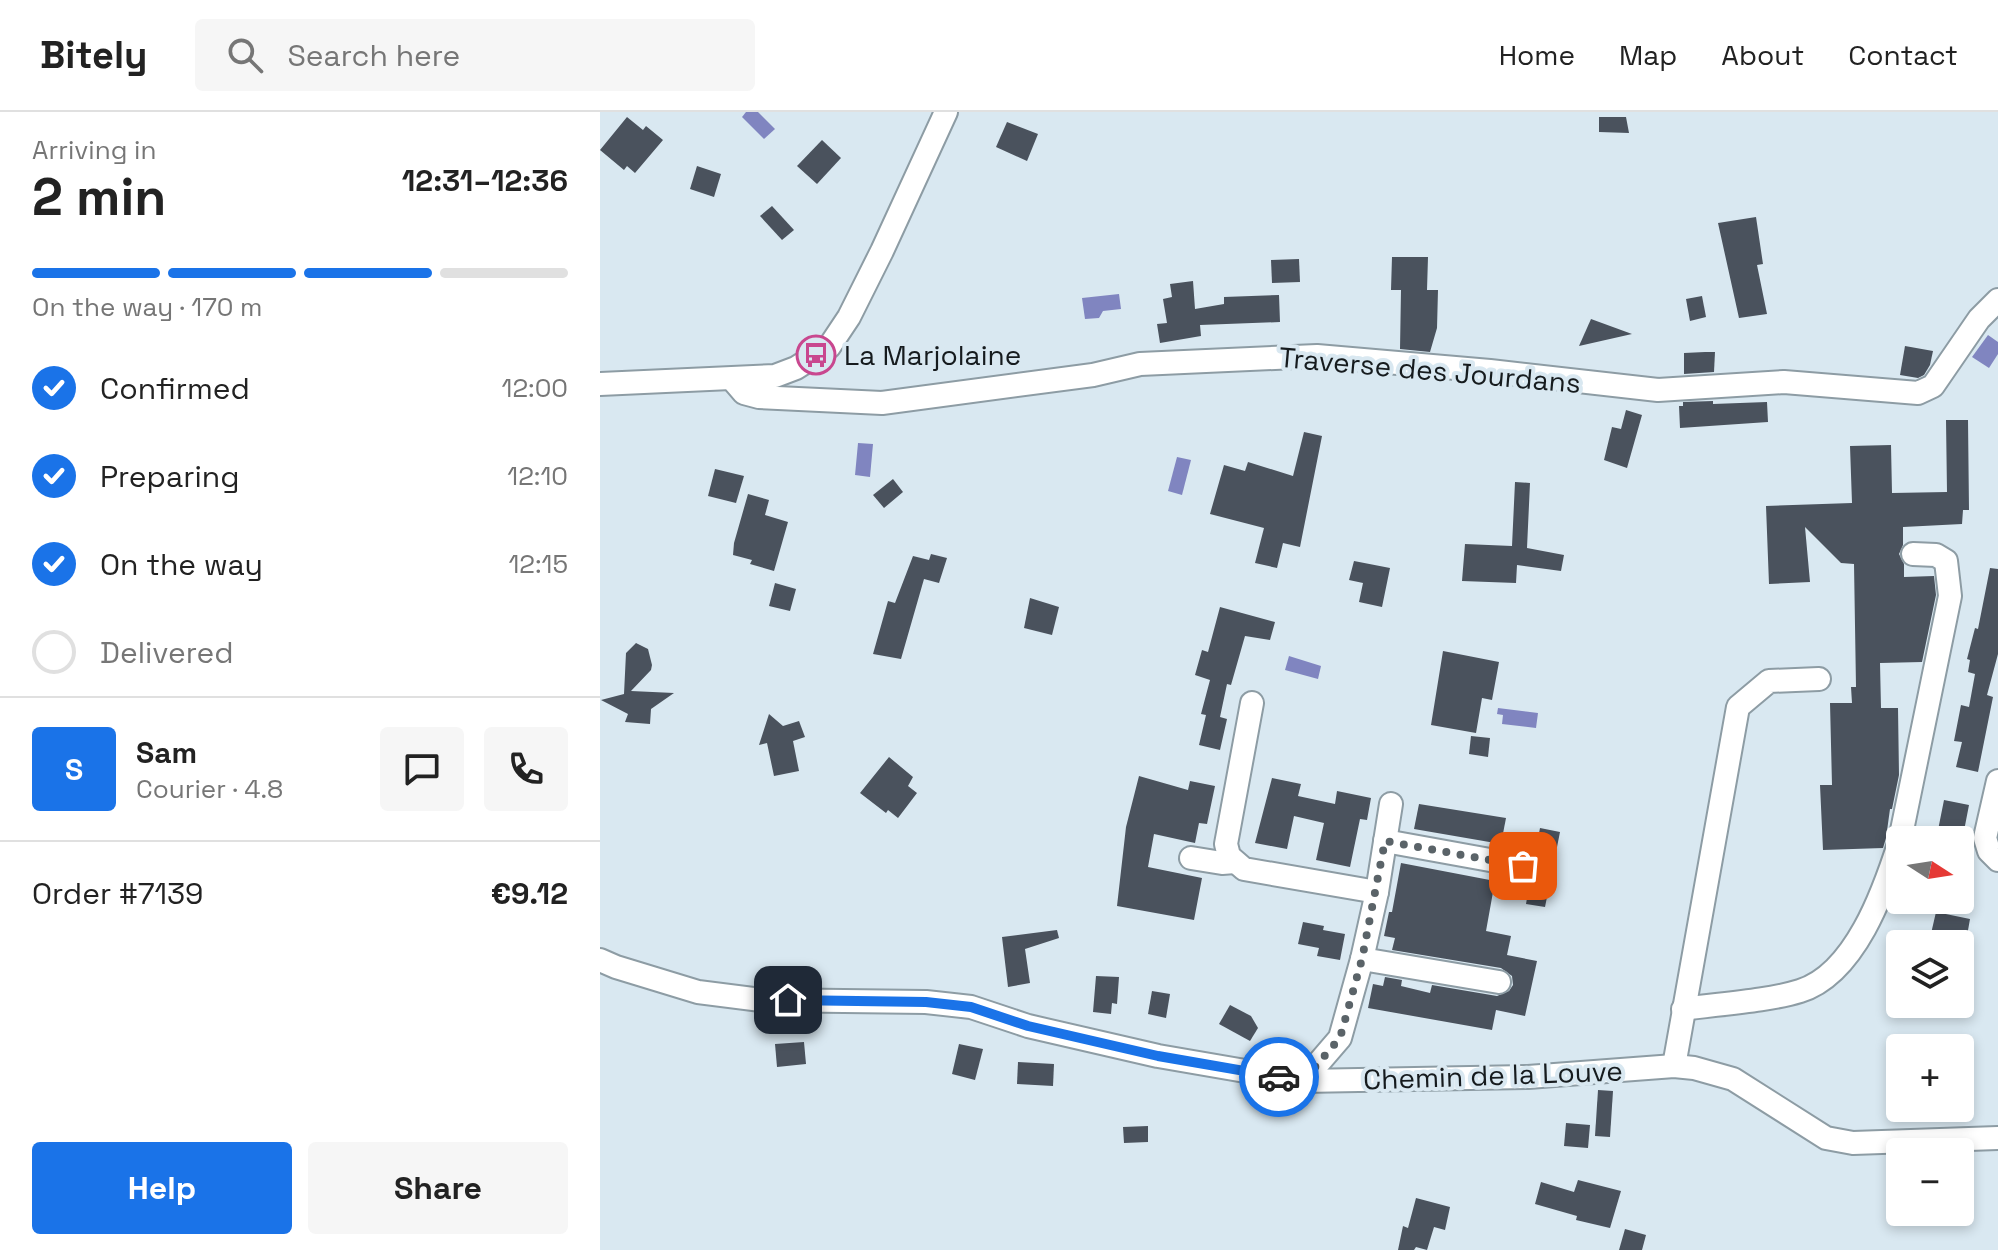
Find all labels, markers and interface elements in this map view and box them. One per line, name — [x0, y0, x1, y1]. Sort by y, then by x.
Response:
search box — [195, 19, 755, 91]
text: Bitely — [40, 31, 147, 79]
icon: search — [223, 33, 267, 77]
text: Search here — [287, 36, 460, 75]
text: Home — [1499, 37, 1575, 73]
text: Map — [1619, 37, 1677, 73]
text: About — [1721, 37, 1804, 73]
text: Contact — [1848, 37, 1958, 73]
text: Arriving in — [32, 133, 156, 167]
text: 12:31–12:36 — [402, 161, 568, 200]
text: 2 min — [32, 164, 166, 230]
text: On the way · 170 m — [32, 290, 262, 324]
bus stop icon: La Marjolaine — [795, 334, 837, 376]
place label: La Marjolaine — [844, 337, 1021, 373]
street label: Traverse des Jourdans — [1278, 339, 1582, 401]
icon: check — [32, 366, 76, 410]
text: Confirmed — [100, 369, 250, 408]
text: 12:00 — [502, 371, 568, 405]
icon: check — [32, 454, 76, 498]
text: Preparing — [100, 457, 239, 496]
text: 12:10 — [507, 459, 568, 493]
icon: check — [32, 542, 76, 586]
text: On the way — [100, 545, 263, 584]
text: 12:15 — [508, 547, 568, 581]
text: Delivered — [100, 633, 234, 672]
button: chat — [380, 727, 464, 811]
button: phone — [484, 727, 568, 811]
text: Sam — [136, 733, 197, 772]
text: S — [65, 750, 83, 789]
text: Courier · 4.8 — [136, 772, 283, 806]
north arrow — [1886, 826, 1974, 914]
map controls — [1886, 826, 1974, 1226]
pin — [1489, 832, 1557, 900]
icon: bag — [1501, 844, 1545, 888]
text: Order #7139 — [32, 874, 203, 913]
text: €9.12 — [491, 874, 568, 913]
button: layers — [1886, 930, 1974, 1018]
pin — [754, 966, 822, 1034]
icon: home — [766, 978, 810, 1022]
button: + — [1886, 1034, 1974, 1122]
courier — [1239, 1037, 1319, 1117]
street label: Chemin de la Louve — [1363, 1052, 1623, 1098]
icon: car — [1257, 1055, 1301, 1099]
button: − — [1886, 1138, 1974, 1226]
button: Help — [32, 1142, 292, 1234]
button: Share — [308, 1142, 568, 1234]

